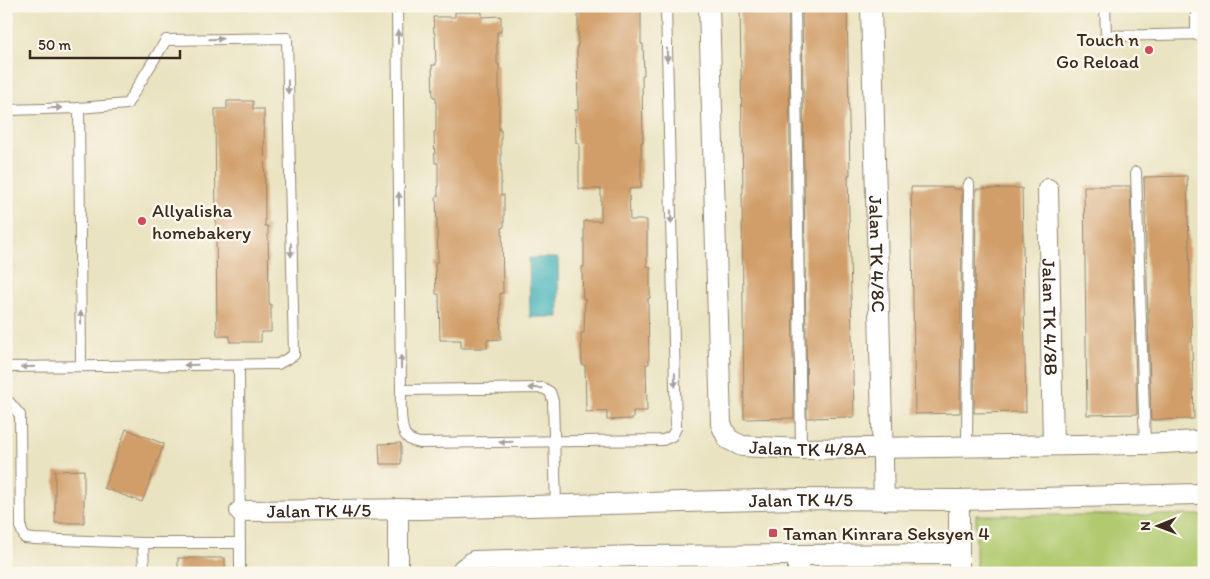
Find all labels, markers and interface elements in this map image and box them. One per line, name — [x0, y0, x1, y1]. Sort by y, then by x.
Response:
scale bar — [30, 28, 180, 60]
one-way arrow — [393, 28, 401, 44]
place label: Touch n Go Reload — [1056, 28, 1139, 73]
one-way arrow — [208, 35, 224, 43]
text: 50 m — [38, 36, 71, 54]
marker: Touch n Go Reload — [1143, 44, 1155, 56]
one-way arrow — [663, 47, 671, 63]
one-way arrow — [284, 79, 292, 95]
one-way arrow — [47, 104, 63, 112]
one-way arrow — [395, 191, 403, 207]
street label: Jalan TK 4/8C — [864, 195, 890, 313]
place label: Allyalisha homebakery — [152, 199, 251, 244]
one-way arrow — [667, 210, 675, 226]
marker: Allyalisha homebakery — [136, 215, 148, 227]
one-way arrow — [288, 242, 296, 258]
street label: Jalan TK 4/8B — [1037, 258, 1063, 376]
one-way arrow — [77, 309, 85, 325]
one-way arrow — [397, 353, 405, 369]
one-way arrow — [182, 362, 198, 370]
one-way arrow — [20, 363, 36, 371]
one-way arrow — [671, 372, 679, 388]
one-way arrow — [527, 384, 543, 392]
street label: Jalan TK 4/8A — [748, 435, 866, 461]
one-way arrow — [497, 438, 513, 446]
street label: Jalan TK 4/5 — [748, 488, 853, 512]
street label: Jalan TK 4/5 — [267, 499, 371, 523]
north arrow — [1132, 502, 1182, 552]
text: N — [1137, 521, 1154, 531]
place label: Taman Kinrara Seksyen 4 — [783, 522, 990, 545]
marker: Taman Kinrara Seksyen 4 — [767, 527, 779, 539]

